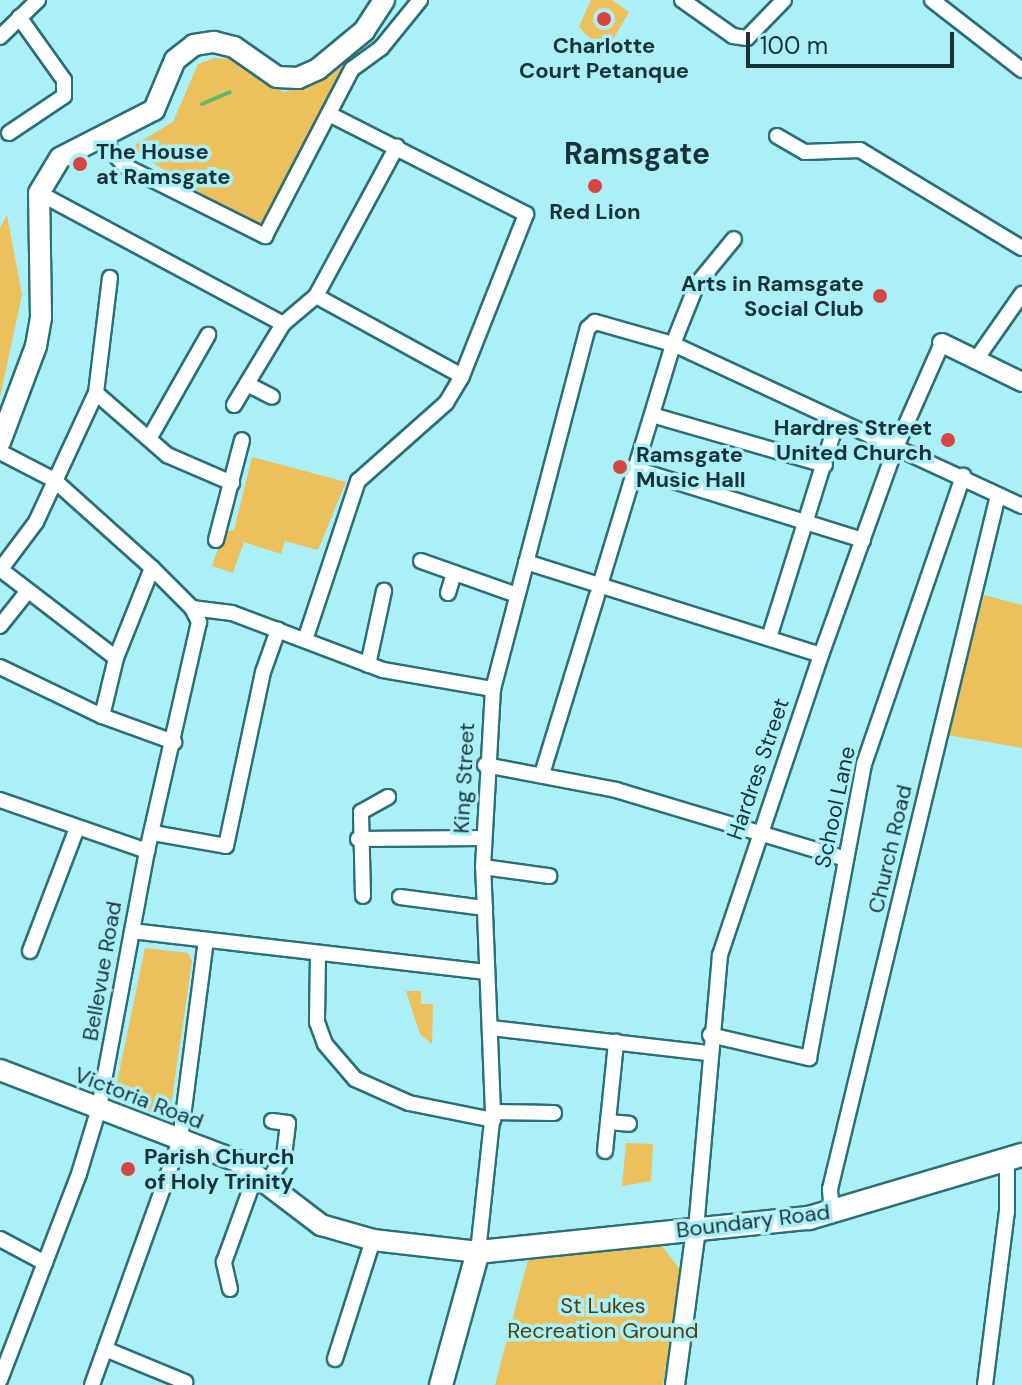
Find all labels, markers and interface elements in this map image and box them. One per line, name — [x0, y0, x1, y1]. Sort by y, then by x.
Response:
marker: Charlotte Court Petanque — [595, 10, 613, 28]
scale bar — [750, 16, 958, 66]
text: 100 m — [760, 30, 828, 61]
place label: Charlotte Court Petanque — [519, 32, 689, 84]
district label: Ramsgate — [564, 136, 710, 172]
place label: The House at Ramsgate — [96, 138, 231, 190]
marker: The House at Ramsgate — [71, 155, 89, 173]
marker: Red Lion — [586, 177, 604, 195]
place label: Red Lion — [549, 199, 641, 225]
place label: Arts in Ramsgate Social Club — [681, 270, 864, 322]
marker: Arts in Ramsgate Social Club — [871, 287, 889, 305]
place label: Hardres Street United Church — [774, 414, 932, 466]
marker: Hardres Street United Church — [939, 431, 957, 449]
place label: Ramsgate Music Hall — [636, 441, 746, 492]
marker: Ramsgate Music Hall — [611, 458, 629, 476]
street label: Hardres Street — [721, 695, 795, 843]
street label: King Street — [448, 722, 480, 834]
street label: School Lane — [809, 744, 861, 870]
street label: Church Road — [862, 782, 918, 916]
street label: Bellevue Road — [77, 899, 127, 1043]
street label: Victoria Road — [71, 1061, 207, 1135]
place label: Parish Church of Holy Trinity — [144, 1143, 294, 1194]
marker: Parish Church of Holy Trinity — [119, 1160, 137, 1178]
street label: Boundary Road — [675, 1198, 831, 1244]
park label: St Lukes Recreation Ground — [507, 1292, 699, 1344]

